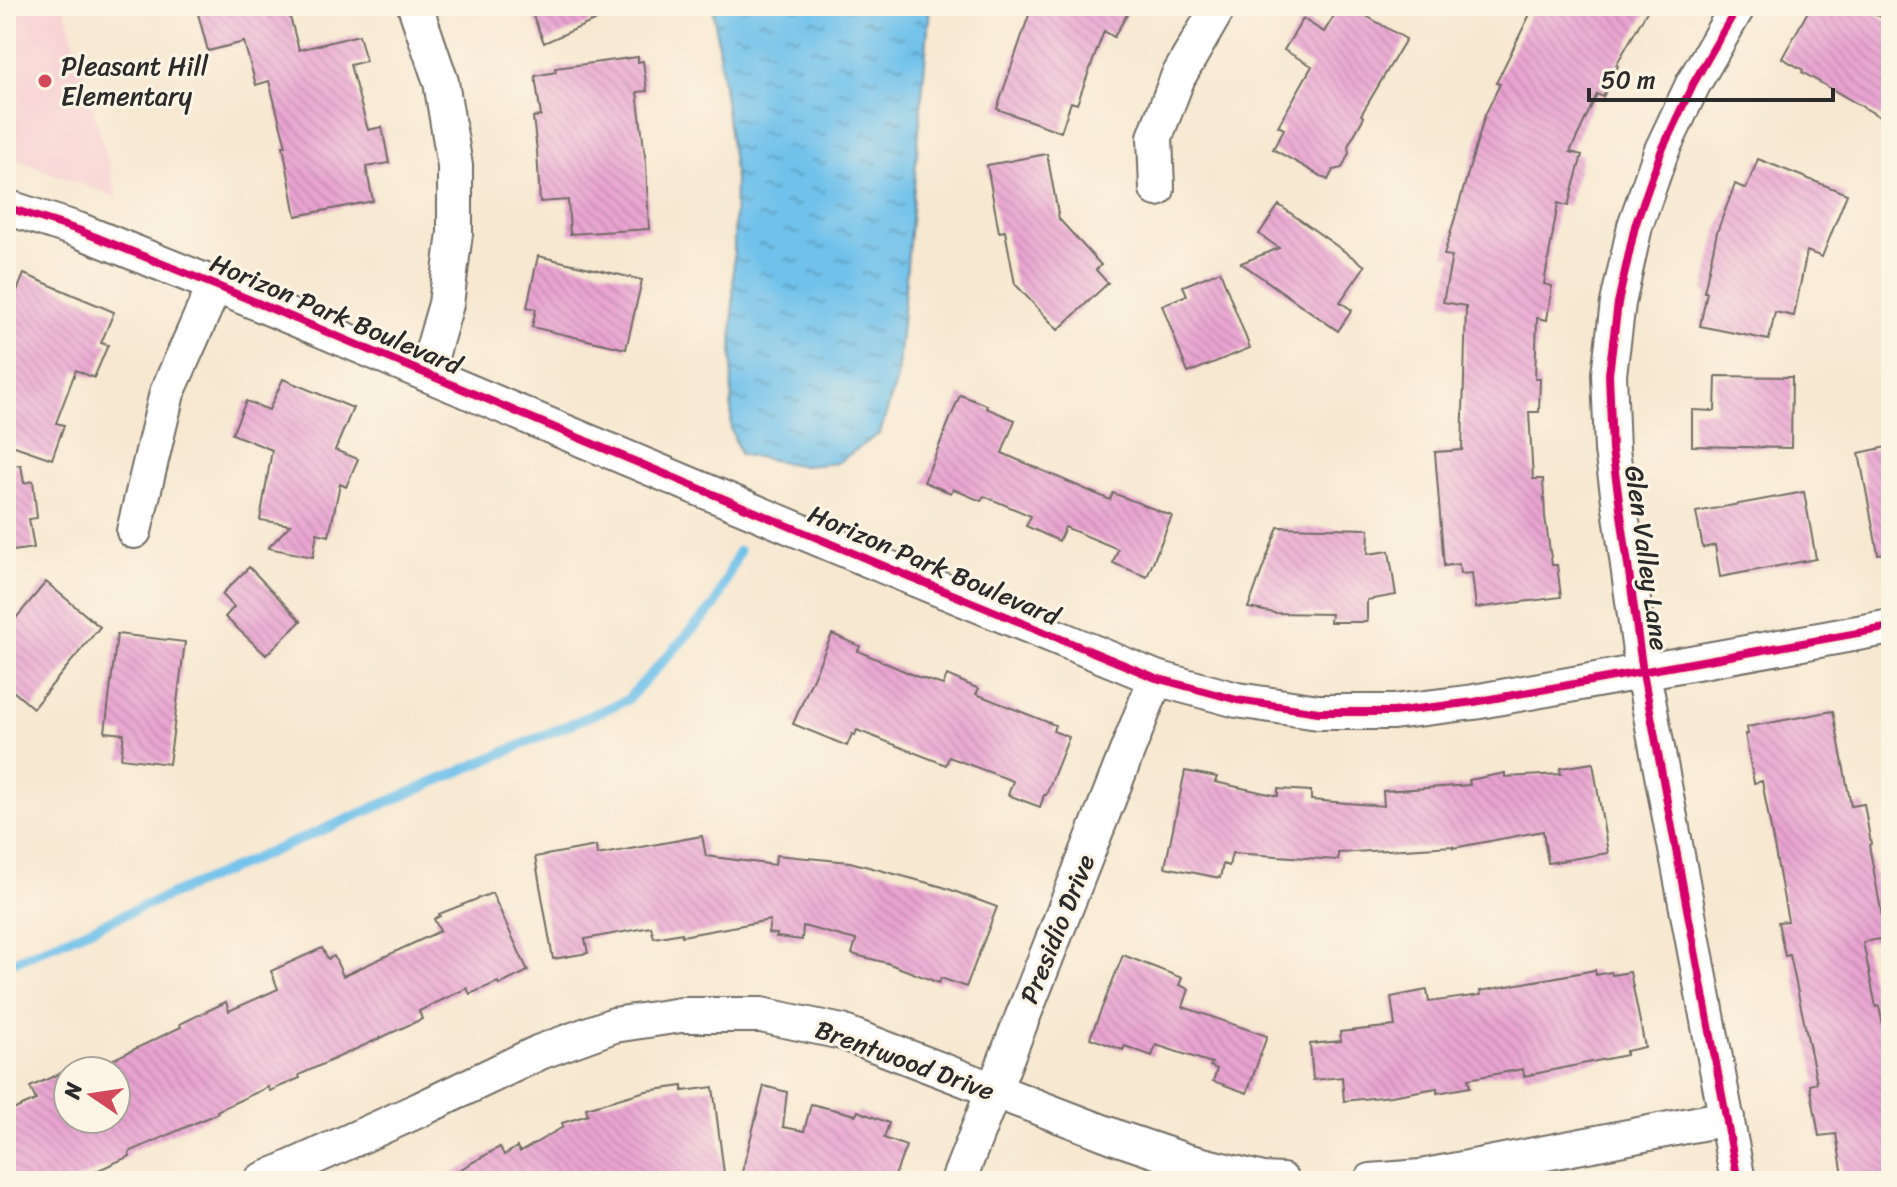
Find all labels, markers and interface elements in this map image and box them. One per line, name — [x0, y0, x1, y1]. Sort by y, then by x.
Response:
place label: Pleasant Hill Elementary — [61, 43, 209, 119]
scale bar — [1589, 52, 1833, 102]
text: 50 m — [1601, 59, 1656, 101]
marker: Pleasant Hill Elementary — [36, 72, 54, 90]
street label: Horizon Park Boulevard — [203, 240, 471, 389]
street label: Glen Valley Lane — [1611, 463, 1683, 653]
street label: Horizon Park Boulevard — [801, 491, 1069, 640]
street label: Presidio Drive — [1006, 847, 1108, 1011]
street label: Brentwood Drive — [809, 1006, 1001, 1114]
north arrow — [52, 1055, 132, 1135]
text: N — [52, 1078, 94, 1103]

